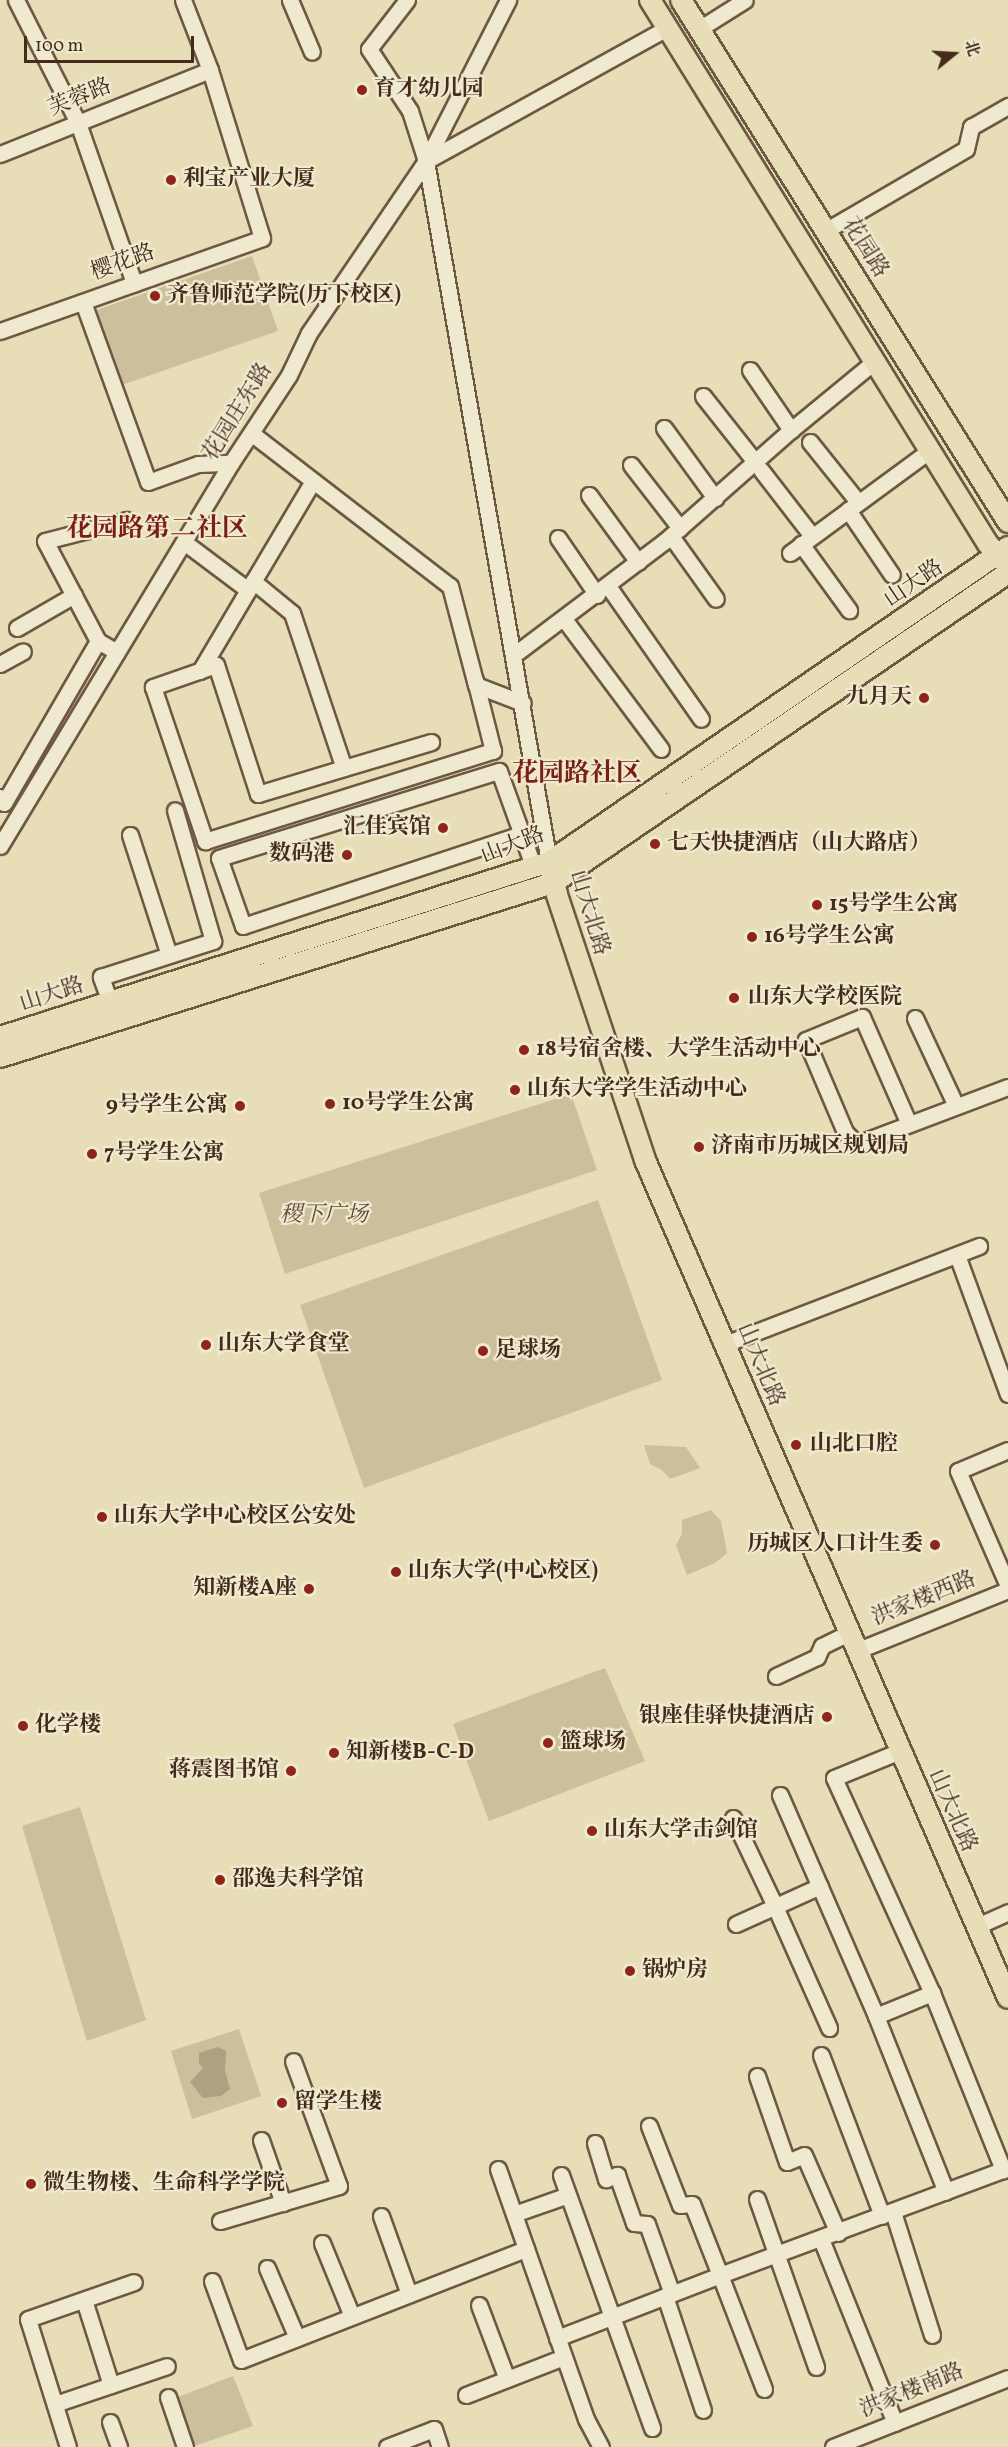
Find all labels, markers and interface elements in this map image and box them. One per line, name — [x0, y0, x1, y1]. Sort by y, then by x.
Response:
scale bar — [27, 24, 196, 62]
north arrow — [924, 24, 984, 84]
text: 100 m — [35, 34, 84, 59]
text: 北 — [958, 37, 984, 59]
street label: 芙蓉路 — [44, 73, 116, 123]
place label: 育才幼儿园 — [374, 77, 484, 103]
marker: 育才幼儿园 — [355, 83, 369, 97]
place label: 利宝产业大厦 — [183, 167, 315, 193]
marker: 利宝产业大厦 — [164, 173, 178, 187]
street label: 花园路 — [836, 213, 894, 283]
street label: 樱花路 — [87, 239, 159, 287]
place label: 齐鲁师范学院(历下校区) — [167, 283, 401, 309]
marker: 齐鲁师范学院(历下校区) — [148, 289, 162, 303]
street label: 花园庄东路 — [198, 358, 278, 466]
district label: 花园路第二社区 — [66, 514, 248, 546]
street label: 山大路 — [879, 555, 949, 613]
place label: 九月天 — [846, 685, 912, 711]
marker: 九月天 — [917, 691, 931, 705]
district label: 花园路社区 — [512, 759, 642, 791]
place label: 汇佳宾馆 — [343, 815, 431, 841]
marker: 汇佳宾馆 — [436, 821, 450, 835]
street label: 山大路 — [477, 822, 549, 870]
place label: 七天快捷酒店（山大路店） — [667, 831, 931, 857]
marker: 七天快捷酒店（山大路店） — [648, 837, 662, 851]
place label: 数码港 — [269, 842, 335, 868]
marker: 数码港 — [340, 848, 354, 862]
street label: 山大北路 — [564, 867, 614, 959]
place label: 15号学生公寓 — [829, 892, 958, 918]
marker: 15号学生公寓 — [810, 898, 824, 912]
place label: 16号学生公寓 — [764, 924, 895, 950]
marker: 16号学生公寓 — [745, 930, 759, 944]
street label: 山大路 — [17, 972, 87, 1018]
place label: 山东大学校医院 — [748, 985, 902, 1011]
marker: 山东大学校医院 — [725, 989, 743, 1007]
place label: 18号宿舍楼、大学生活动中心 — [536, 1037, 821, 1063]
marker: 18号宿舍楼、大学生活动中心 — [517, 1043, 531, 1057]
place label: 山东大学学生活动中心 — [527, 1077, 747, 1103]
marker: 山东大学学生活动中心 — [508, 1083, 522, 1097]
place label: 10号学生公寓 — [342, 1091, 474, 1117]
place label: 9号学生公寓 — [106, 1093, 228, 1119]
marker: 10号学生公寓 — [323, 1097, 337, 1111]
marker: 9号学生公寓 — [233, 1099, 247, 1113]
place label: 济南市历城区规划局 — [711, 1134, 909, 1160]
marker: 济南市历城区规划局 — [692, 1140, 706, 1154]
place label: 7号学生公寓 — [104, 1141, 225, 1167]
marker: 7号学生公寓 — [85, 1147, 99, 1161]
park label: 稷下广场 — [280, 1203, 368, 1229]
street label: 山大北路 — [731, 1319, 789, 1411]
place label: 山东大学食堂 — [218, 1332, 350, 1358]
marker: 山东大学食堂 — [199, 1338, 213, 1352]
place label: 足球场 — [495, 1338, 561, 1364]
marker: 足球场 — [476, 1344, 490, 1358]
place label: 山北口腔 — [810, 1432, 898, 1458]
marker: 山北口腔 — [787, 1436, 805, 1454]
place label: 山东大学中心校区公安处 — [114, 1504, 356, 1530]
marker: 山东大学中心校区公安处 — [95, 1510, 109, 1524]
place label: 历城区人口计生委 — [747, 1532, 923, 1558]
marker: 历城区人口计生委 — [928, 1538, 942, 1552]
place label: 山东大学(中心校区) — [408, 1559, 598, 1585]
marker: 山东大学(中心校区) — [389, 1565, 403, 1579]
street label: 洪家楼西路 — [868, 1566, 980, 1632]
place label: 知新楼A座 — [193, 1576, 297, 1602]
marker: 知新楼A座 — [302, 1582, 316, 1596]
place label: 银座佳驿快捷酒店 — [639, 1704, 815, 1730]
marker: 银座佳驿快捷酒店 — [820, 1710, 834, 1724]
place label: 化学楼 — [35, 1713, 101, 1739]
marker: 化学楼 — [16, 1719, 30, 1733]
place label: 篮球场 — [560, 1730, 626, 1756]
marker: 篮球场 — [541, 1736, 555, 1750]
place label: 知新楼B-C-D — [346, 1740, 474, 1766]
marker: 知新楼B-C-D — [327, 1746, 341, 1760]
place label: 蒋震图书馆 — [169, 1758, 279, 1784]
marker: 蒋震图书馆 — [284, 1764, 298, 1778]
street label: 山大北路 — [922, 1765, 982, 1857]
place label: 山东大学击剑馆 — [604, 1818, 758, 1844]
marker: 山东大学击剑馆 — [585, 1824, 599, 1838]
place label: 邵逸夫科学馆 — [232, 1867, 364, 1893]
marker: 邵逸夫科学馆 — [213, 1873, 227, 1887]
place label: 锅炉房 — [642, 1958, 708, 1984]
marker: 锅炉房 — [623, 1964, 637, 1978]
place label: 留学生楼 — [294, 2090, 382, 2116]
marker: 留学生楼 — [275, 2096, 289, 2110]
place label: 微生物楼、生命科学学院 — [43, 2171, 285, 2197]
marker: 微生物楼、生命科学学院 — [24, 2177, 38, 2191]
street label: 洪家楼南路 — [856, 2358, 968, 2424]

